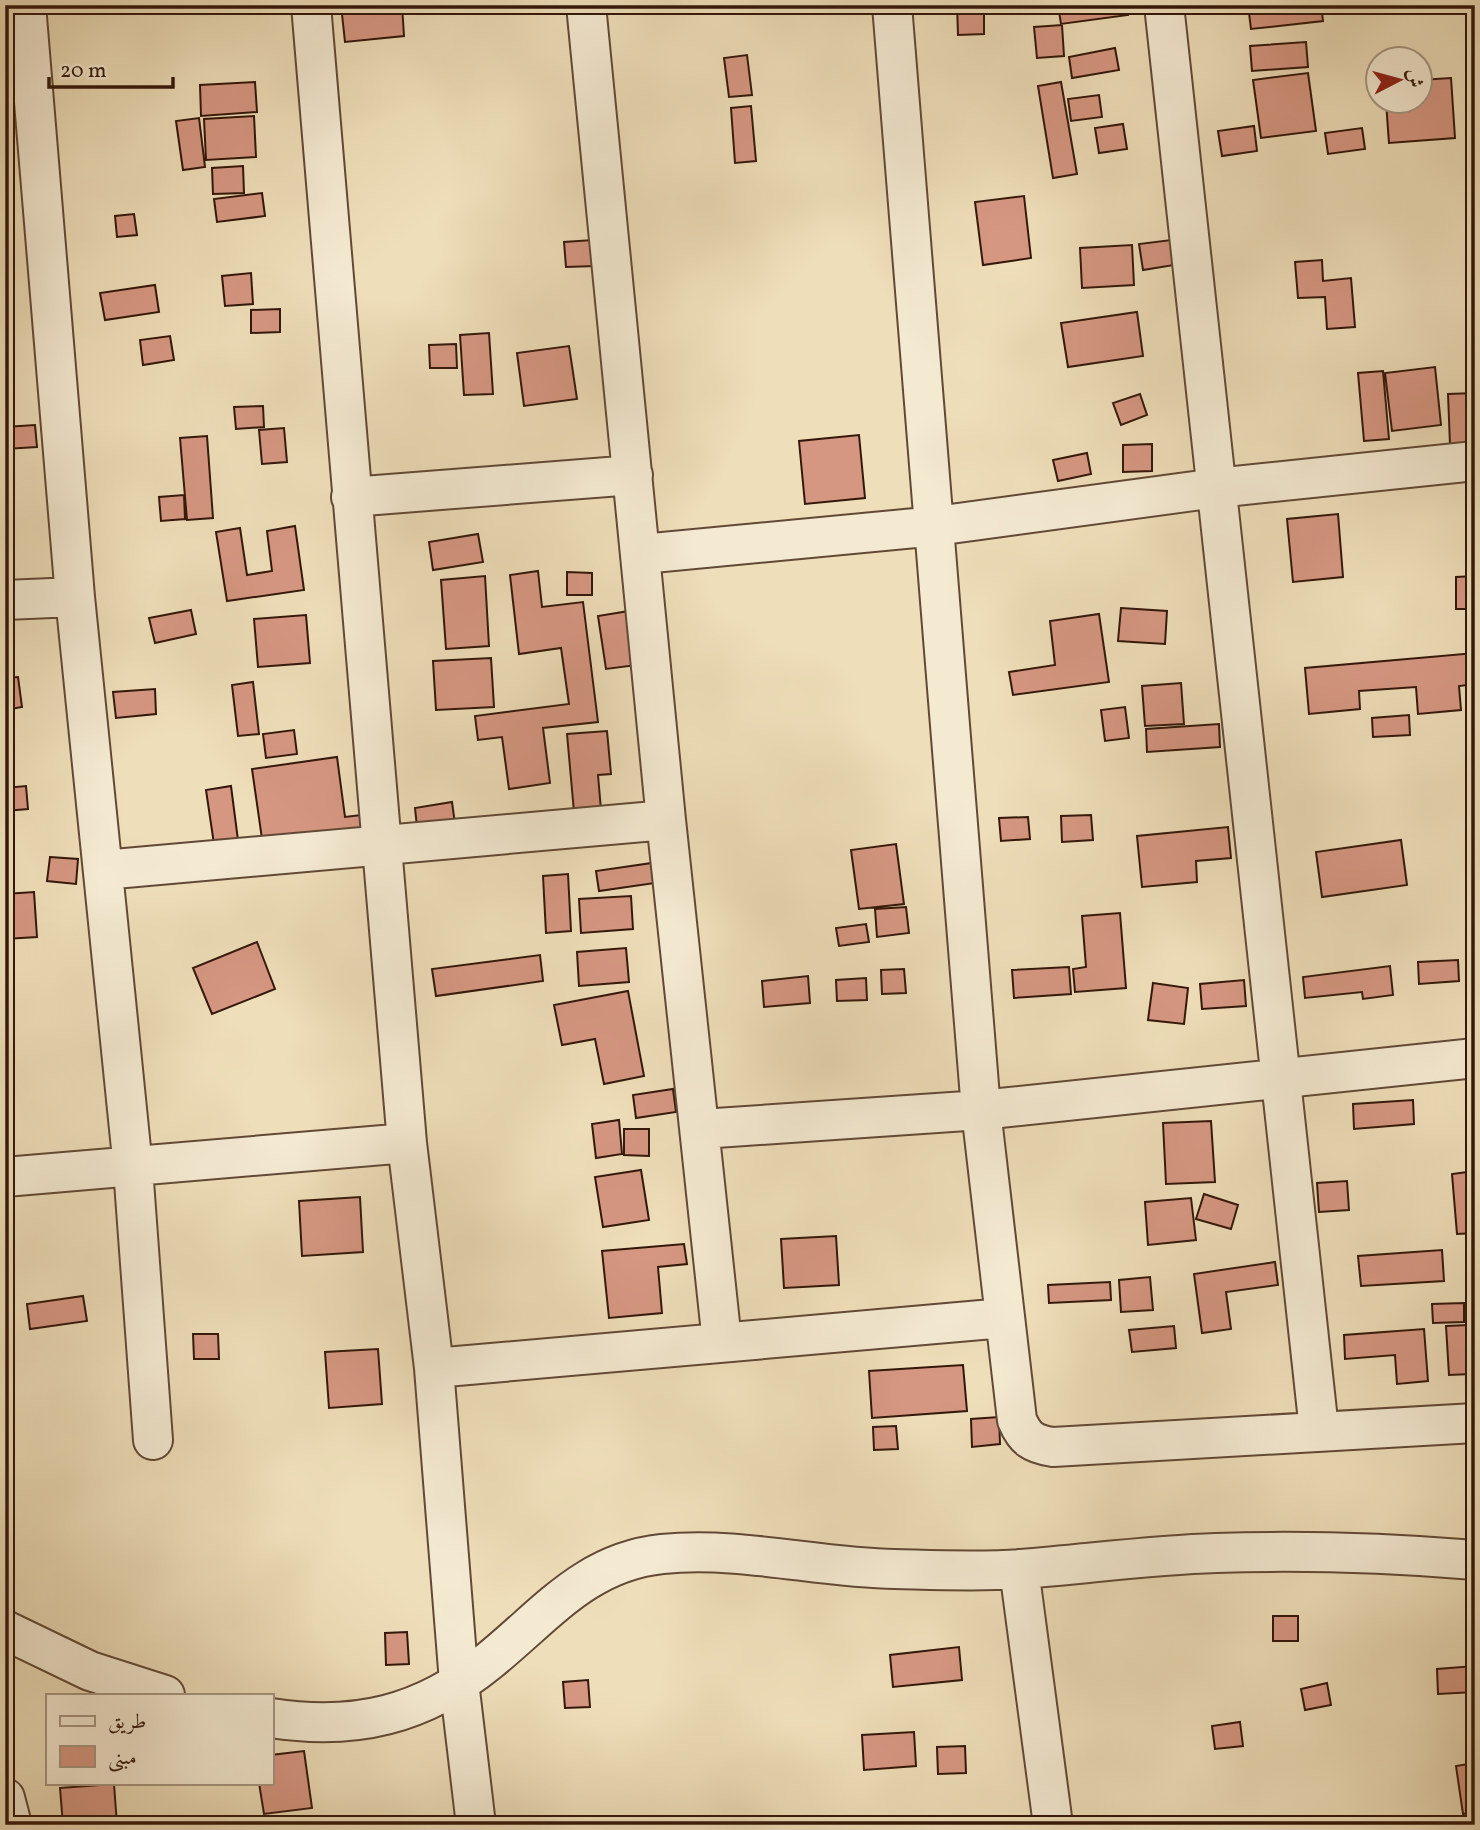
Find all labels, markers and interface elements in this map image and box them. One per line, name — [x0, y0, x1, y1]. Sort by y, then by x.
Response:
scale bar — [49, 46, 173, 90]
north arrow — [1364, 46, 1434, 116]
text: 20 m — [60, 57, 106, 86]
text: ش — [1400, 68, 1428, 89]
legend — [46, 1694, 273, 1784]
text: طريق — [108, 1708, 146, 1737]
text: مبنى — [108, 1744, 137, 1773]

